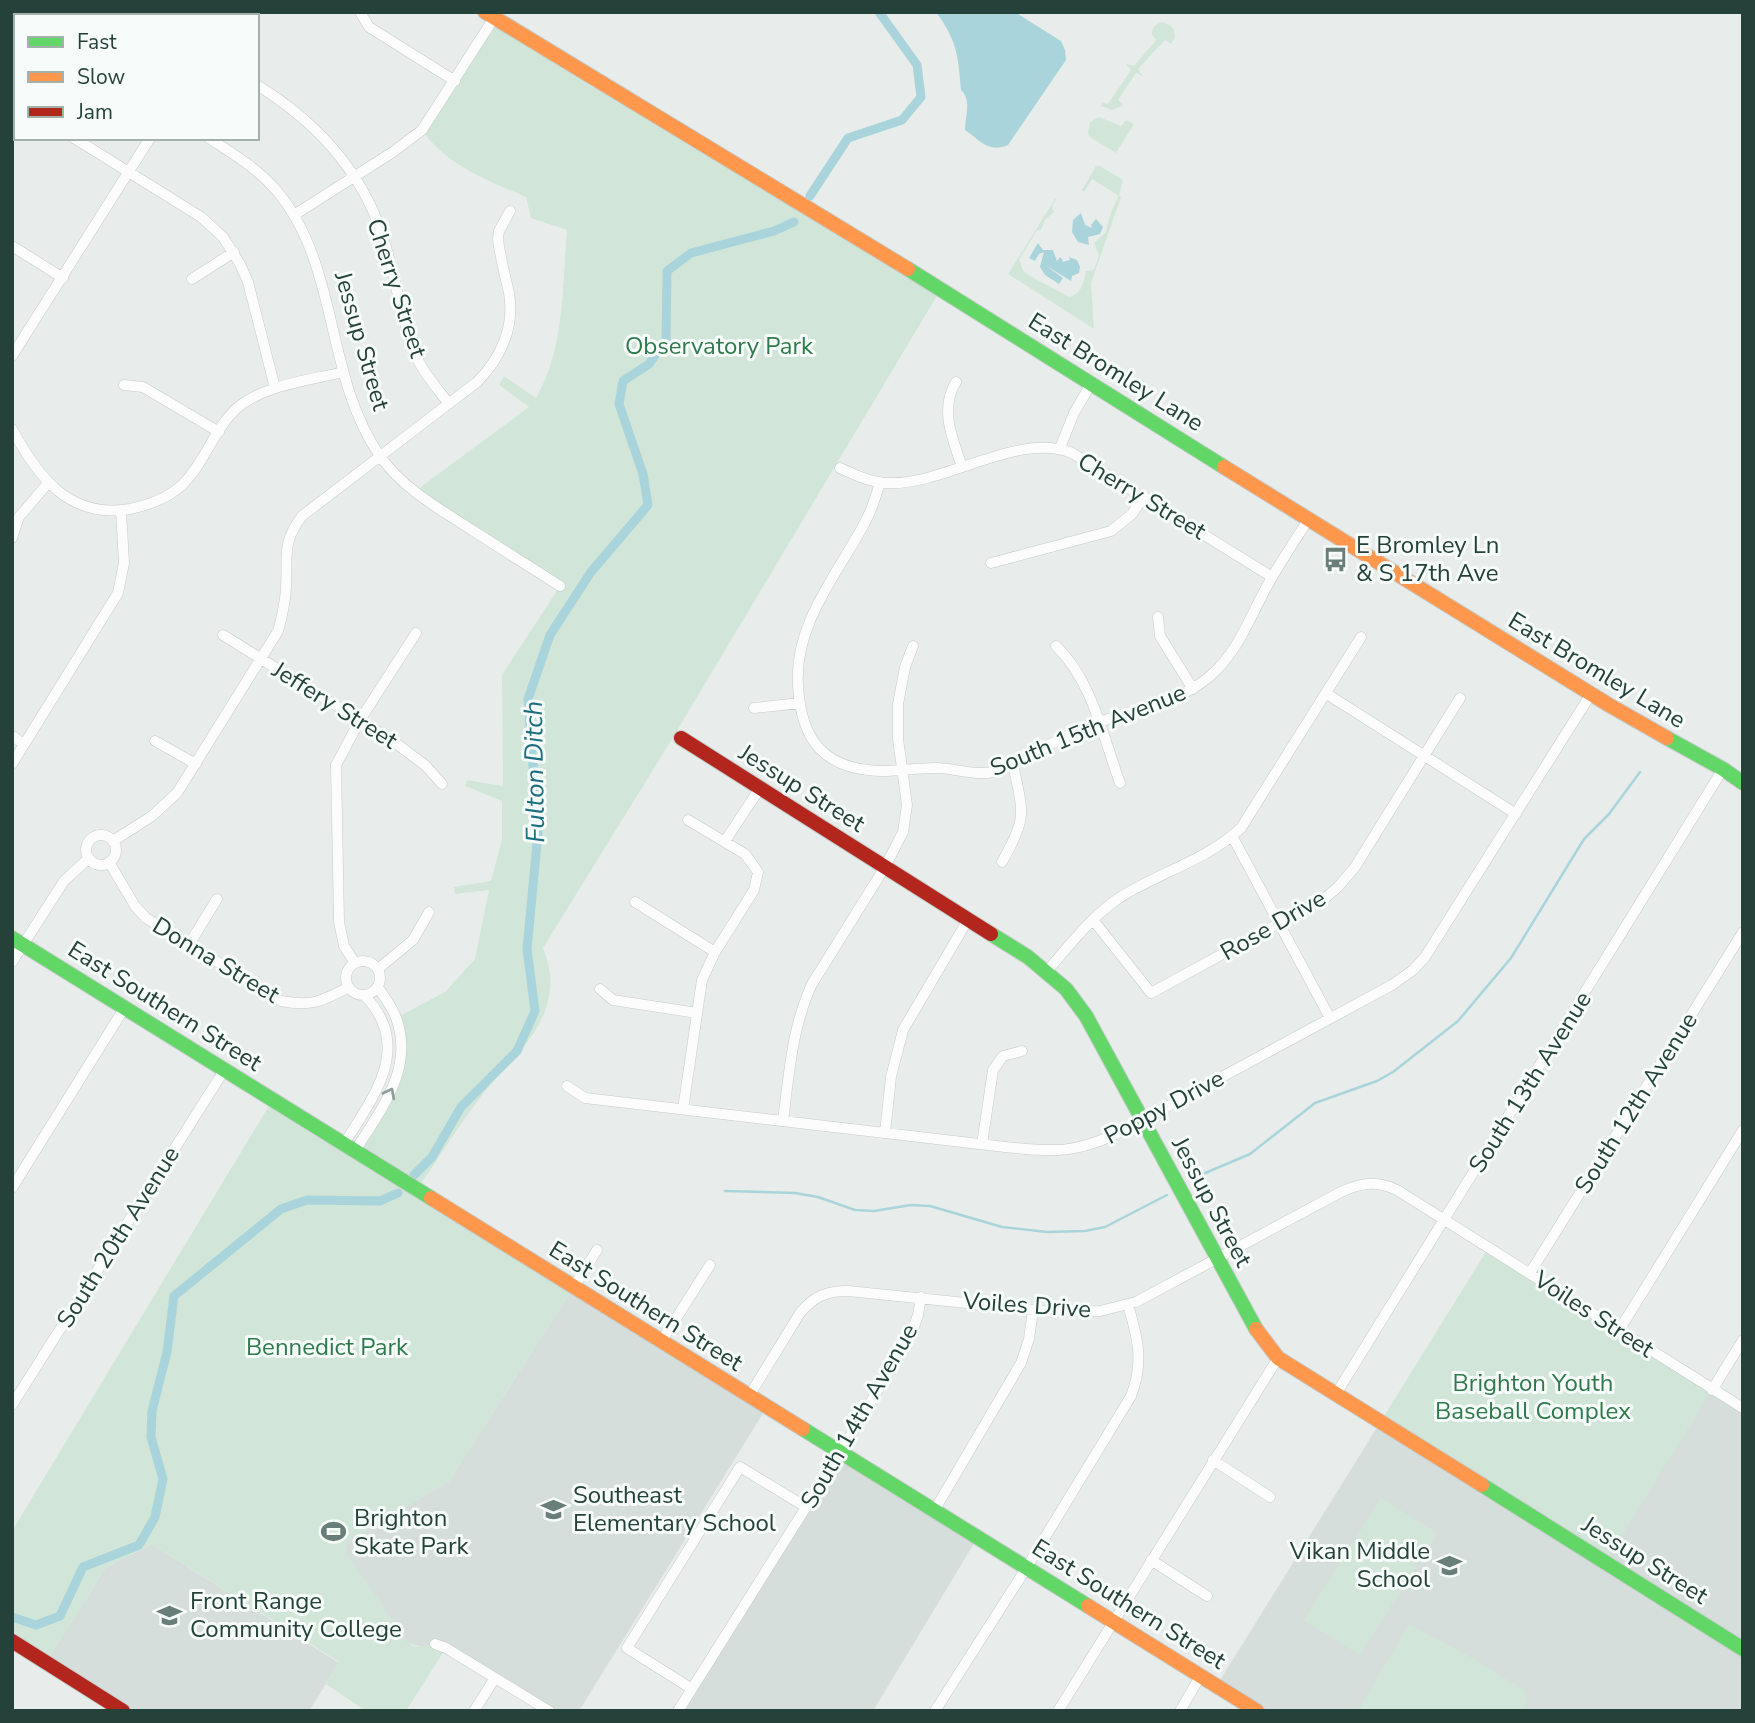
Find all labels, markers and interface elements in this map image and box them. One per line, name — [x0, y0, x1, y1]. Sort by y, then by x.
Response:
legend — [14, 14, 259, 140]
text: Fast — [77, 28, 117, 56]
text: Slow — [77, 63, 126, 91]
text: Jam — [76, 98, 113, 126]
street label: Cherry Street — [359, 214, 435, 362]
street label: Jessup Street — [327, 267, 397, 415]
street label: East Bromley Lane — [1022, 305, 1210, 439]
park label: Observatory Park — [625, 330, 814, 362]
street label: Cherry Street — [1072, 445, 1213, 547]
place label: E Bromley Ln & S 17th Ave — [1356, 529, 1499, 589]
bus stop icon: E Bromley Ln & S 17th Ave — [1322, 545, 1350, 573]
street label: East Bromley Lane — [1502, 604, 1692, 736]
street label: Jeffery Street — [266, 653, 404, 756]
street label: South 15th Avenue — [985, 676, 1191, 784]
water label: Fulton Ditch — [516, 701, 553, 843]
street label: Jessup Street — [732, 736, 872, 840]
street label: Rose Drive — [1215, 882, 1331, 968]
street label: Donna Street — [147, 910, 286, 1011]
street label: East Southern Street — [62, 933, 268, 1079]
street label: South 13th Avenue — [1461, 985, 1599, 1179]
street label: South 12th Avenue — [1567, 1006, 1705, 1200]
street label: Poppy Drive — [1099, 1062, 1229, 1152]
one-way arrow — [382, 1087, 395, 1100]
street label: Jessup Street — [1164, 1131, 1260, 1273]
street label: South 20th Avenue — [49, 1140, 187, 1334]
street label: East Southern Street — [543, 1233, 749, 1379]
street label: Voiles Street — [1527, 1263, 1661, 1365]
street label: Voiles Drive — [961, 1284, 1092, 1325]
street label: South 14th Avenue — [793, 1318, 925, 1514]
park label: Bennedict Park — [246, 1331, 409, 1363]
park label: Brighton Youth Baseball Complex — [1435, 1367, 1631, 1427]
place label: Southeast Elementary School — [573, 1479, 776, 1539]
school or university icon: Southeast Elementary School — [539, 1495, 567, 1523]
place label: Brighton Skate Park — [354, 1502, 470, 1562]
street label: Jessup Street — [1575, 1508, 1715, 1612]
sports icon: Brighton Skate Park — [320, 1518, 348, 1546]
street label: East Southern Street — [1026, 1531, 1232, 1677]
place label: Vikan Middle School — [1289, 1535, 1430, 1595]
school or university icon: Vikan Middle School — [1436, 1551, 1464, 1579]
place label: Front Range Community College — [190, 1585, 402, 1645]
school or university icon: Front Range Community College — [156, 1601, 184, 1629]

